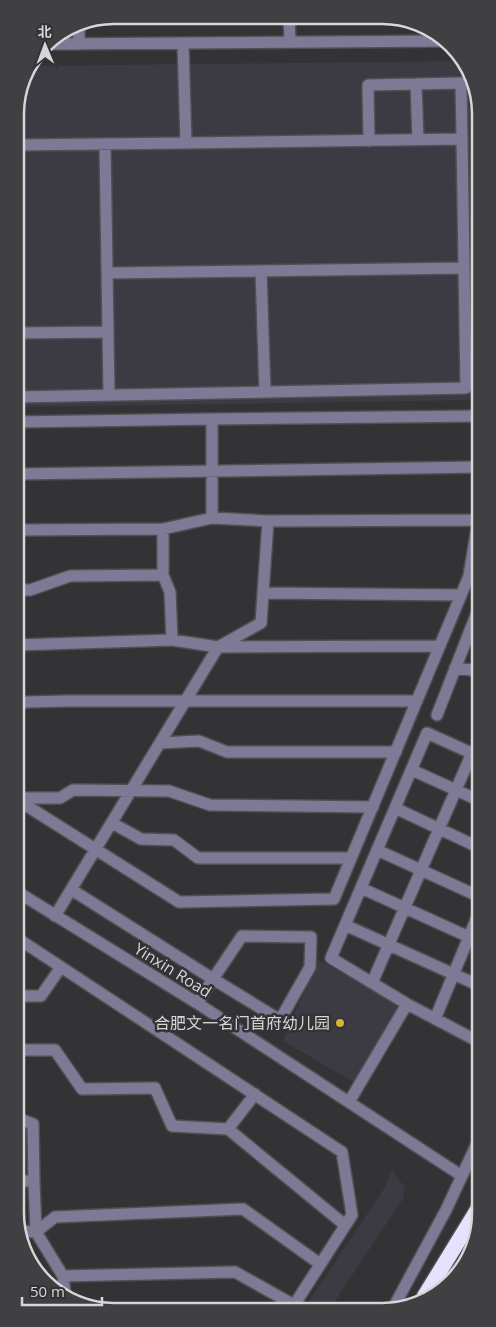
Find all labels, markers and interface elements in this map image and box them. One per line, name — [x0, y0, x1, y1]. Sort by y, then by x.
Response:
north arrow — [20, 20, 70, 70]
text: 北 — [38, 22, 52, 41]
street label: Yinxin Road — [130, 938, 216, 1002]
place label: 合肥文一名门首府幼儿园 — [154, 1012, 330, 1034]
marker: 合肥文一名门首府幼儿园 — [334, 1017, 346, 1029]
scale bar — [22, 1274, 102, 1306]
text: 50 m — [30, 1281, 65, 1301]

